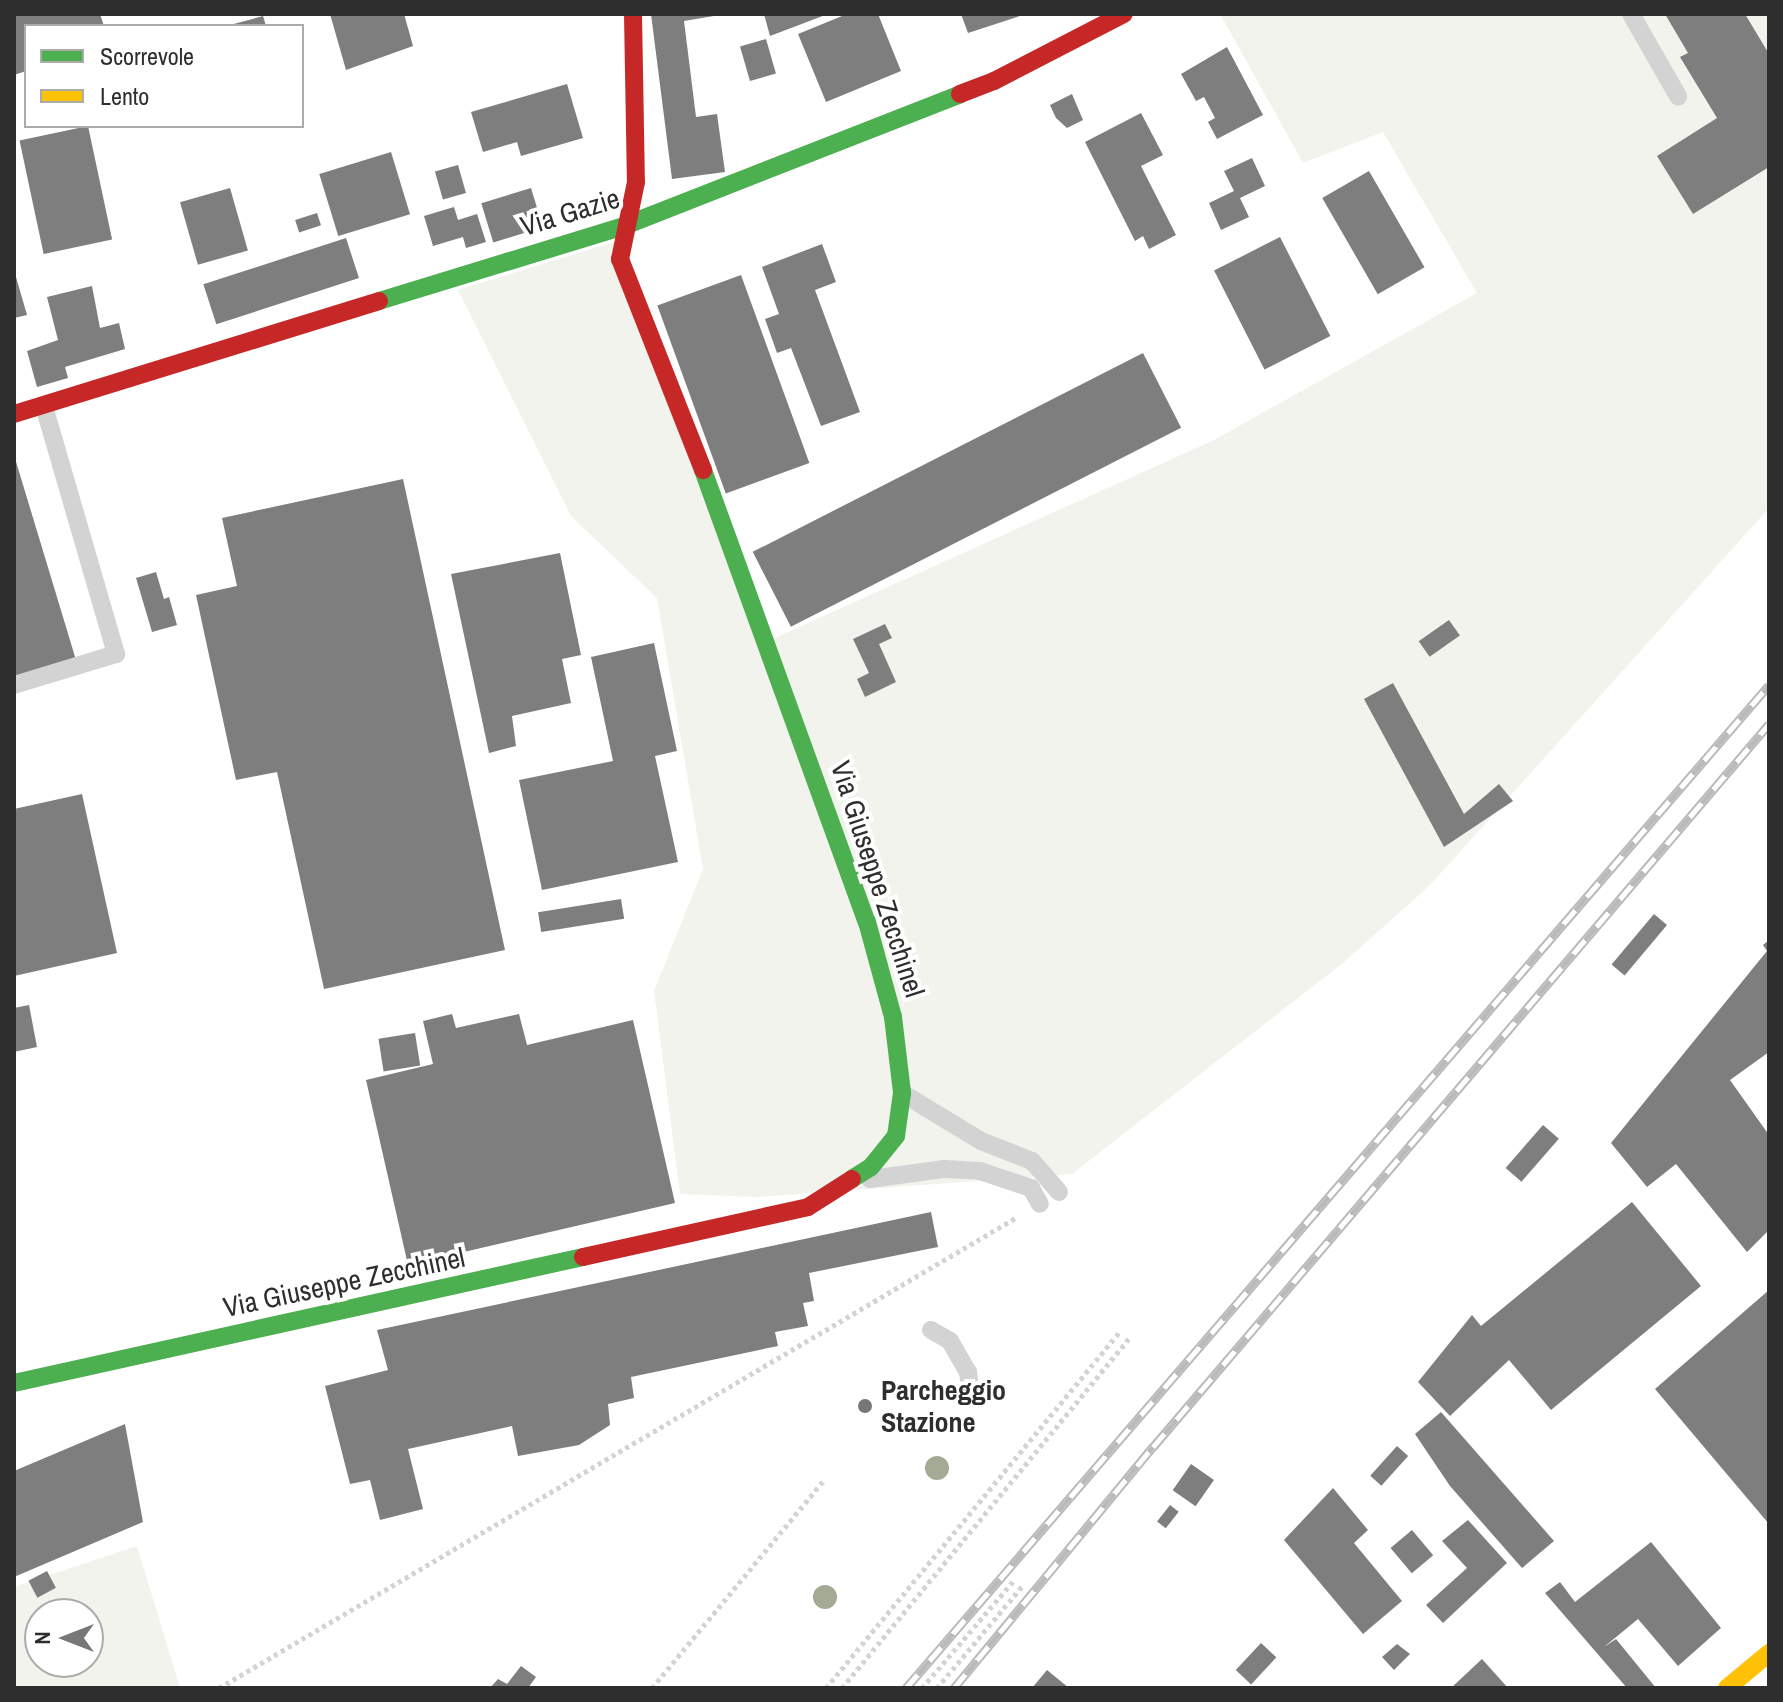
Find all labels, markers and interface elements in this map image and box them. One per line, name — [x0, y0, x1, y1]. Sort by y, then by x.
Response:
legend — [24, 24, 304, 128]
text: Scorrevole — [100, 40, 194, 72]
text: Lento — [100, 80, 149, 112]
street label: Via Gazie — [516, 181, 624, 243]
street label: Via Giuseppe Zecchinel — [824, 757, 932, 1001]
street label: Via Giuseppe Zecchinel — [220, 1240, 468, 1324]
place label: Parcheggio Stazione — [881, 1373, 1006, 1439]
marker: Parcheggio Stazione — [856, 1397, 874, 1415]
north arrow — [24, 1598, 104, 1678]
text: N — [27, 1631, 57, 1645]

